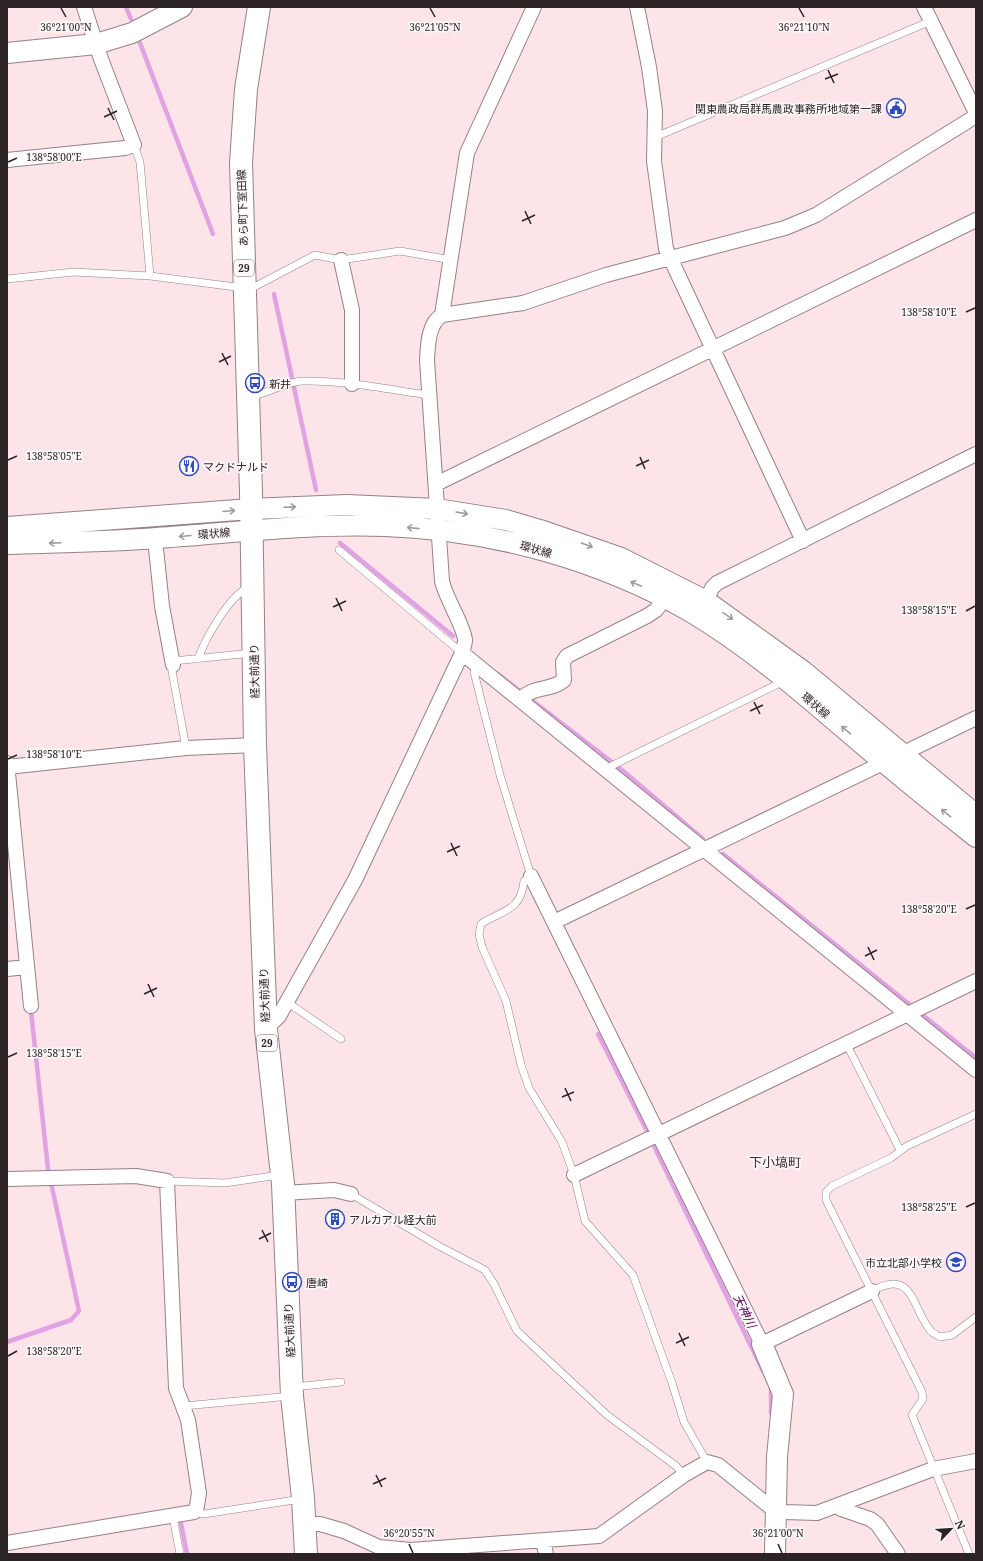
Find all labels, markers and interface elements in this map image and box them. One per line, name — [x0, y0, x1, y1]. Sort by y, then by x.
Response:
text: 36°21'00"N — [40, 20, 92, 34]
text: 36°21'05"N — [409, 20, 461, 34]
text: 36°21'10"N — [778, 20, 830, 34]
public building icon: 関東農政局群馬農政事務所地域第一課 — [885, 97, 907, 119]
place label: 関東農政局群馬農政事務所地域第一課 — [695, 101, 882, 116]
text: 138°58'00"E — [26, 150, 82, 164]
street label: あら町下室田線 — [233, 169, 251, 247]
road number: 29 — [234, 260, 254, 276]
text: 138°58'10"E — [901, 305, 957, 319]
bus stop icon: 新井 — [244, 372, 266, 394]
place label: 新井 — [269, 376, 291, 391]
text: 138°58'05"E — [26, 449, 82, 463]
restaurant icon: マクドナルド — [178, 455, 200, 477]
place label: マクドナルド — [203, 459, 269, 474]
one-way arrow — [283, 503, 296, 511]
one-way arrow — [222, 507, 235, 514]
one-way arrow — [455, 509, 468, 517]
street label: 環状線 — [197, 524, 231, 542]
one-way arrow — [407, 524, 420, 532]
one-way arrow — [179, 532, 192, 540]
street label: 環状線 — [518, 537, 554, 561]
one-way arrow — [49, 539, 62, 546]
one-way arrow — [581, 542, 593, 550]
one-way arrow — [631, 580, 643, 588]
text: 138°58'15"E — [901, 603, 957, 617]
one-way arrow — [723, 612, 734, 620]
street label: 経大前通り — [246, 643, 262, 699]
street label: 環状線 — [799, 689, 833, 721]
one-way arrow — [840, 725, 851, 734]
text: 138°58'10"E — [26, 747, 82, 761]
one-way arrow — [940, 808, 951, 817]
text: 138°58'20"E — [901, 902, 957, 916]
street label: 経大前通り — [256, 967, 272, 1023]
road number: 29 — [257, 1035, 277, 1051]
text: 138°58'15"E — [26, 1046, 82, 1060]
district label: 下小塙町 — [749, 1153, 801, 1171]
text: 138°58'25"E — [901, 1200, 957, 1214]
building icon: アルカアル経大前 — [324, 1208, 346, 1230]
place label: アルカアル経大前 — [349, 1212, 436, 1227]
school or university icon: 市立北部小学校 — [945, 1251, 967, 1273]
place label: 市立北部小学校 — [865, 1255, 942, 1270]
bus stop icon: 唐崎 — [281, 1271, 303, 1293]
place label: 唐崎 — [306, 1275, 328, 1290]
water label: 天神川 — [729, 1291, 761, 1333]
street label: 経大前通り — [280, 1302, 298, 1358]
text: 138°58'20"E — [26, 1344, 82, 1358]
north arrow — [931, 1509, 971, 1549]
text: N — [952, 1517, 969, 1532]
text: 36°20'55"N — [383, 1526, 435, 1540]
text: 36°21'00"N — [752, 1526, 804, 1540]

